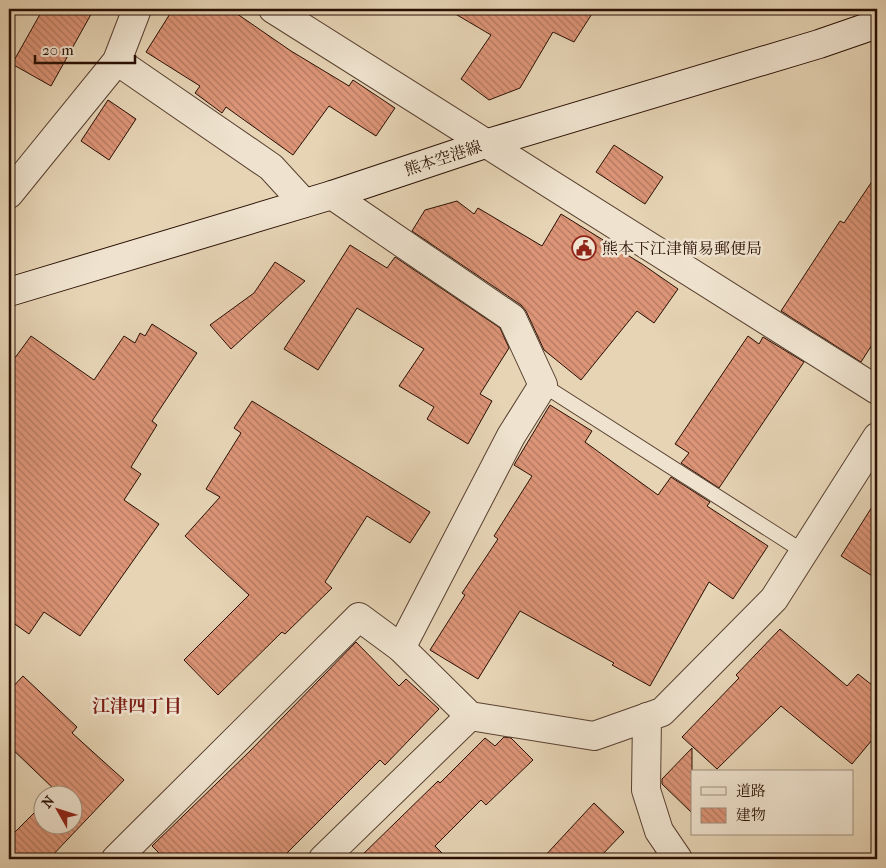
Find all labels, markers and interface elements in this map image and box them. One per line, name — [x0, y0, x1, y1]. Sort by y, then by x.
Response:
scale bar — [35, 32, 135, 64]
text: 20 m — [42, 41, 74, 59]
street label: 熊本空港線 — [402, 137, 484, 179]
public building icon: 熊本下江津簡易郵便局 — [571, 235, 597, 261]
place label: 熊本下江津簡易郵便局 — [602, 239, 762, 258]
district label: 江津四丁目 — [92, 696, 182, 717]
legend — [691, 770, 854, 836]
text: 道路 — [736, 782, 766, 800]
north arrow — [32, 786, 82, 836]
text: N — [38, 792, 58, 812]
text: 建物 — [736, 806, 766, 824]

